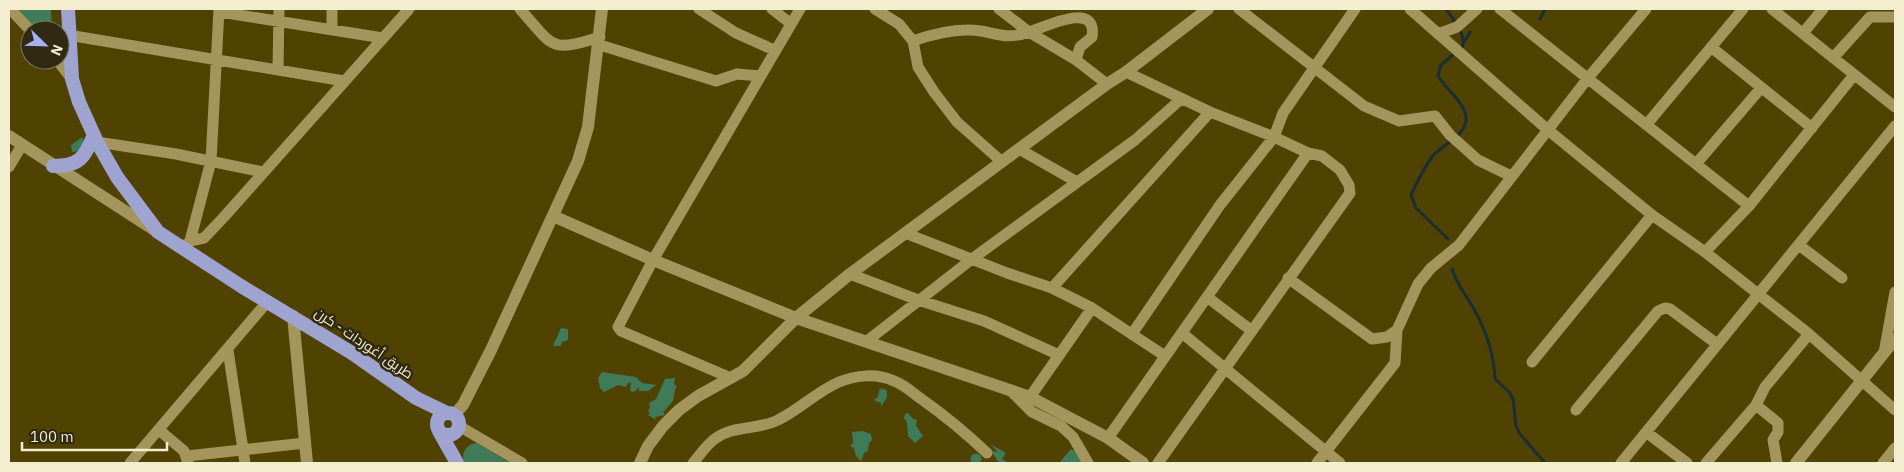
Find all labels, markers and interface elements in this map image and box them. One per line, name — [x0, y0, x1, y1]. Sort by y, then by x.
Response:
north arrow — [20, 20, 70, 70]
text: N — [47, 42, 67, 58]
street label: طريق أغوردات - كرن — [311, 303, 417, 383]
scale bar — [22, 420, 168, 452]
text: 100 m — [30, 427, 74, 446]

